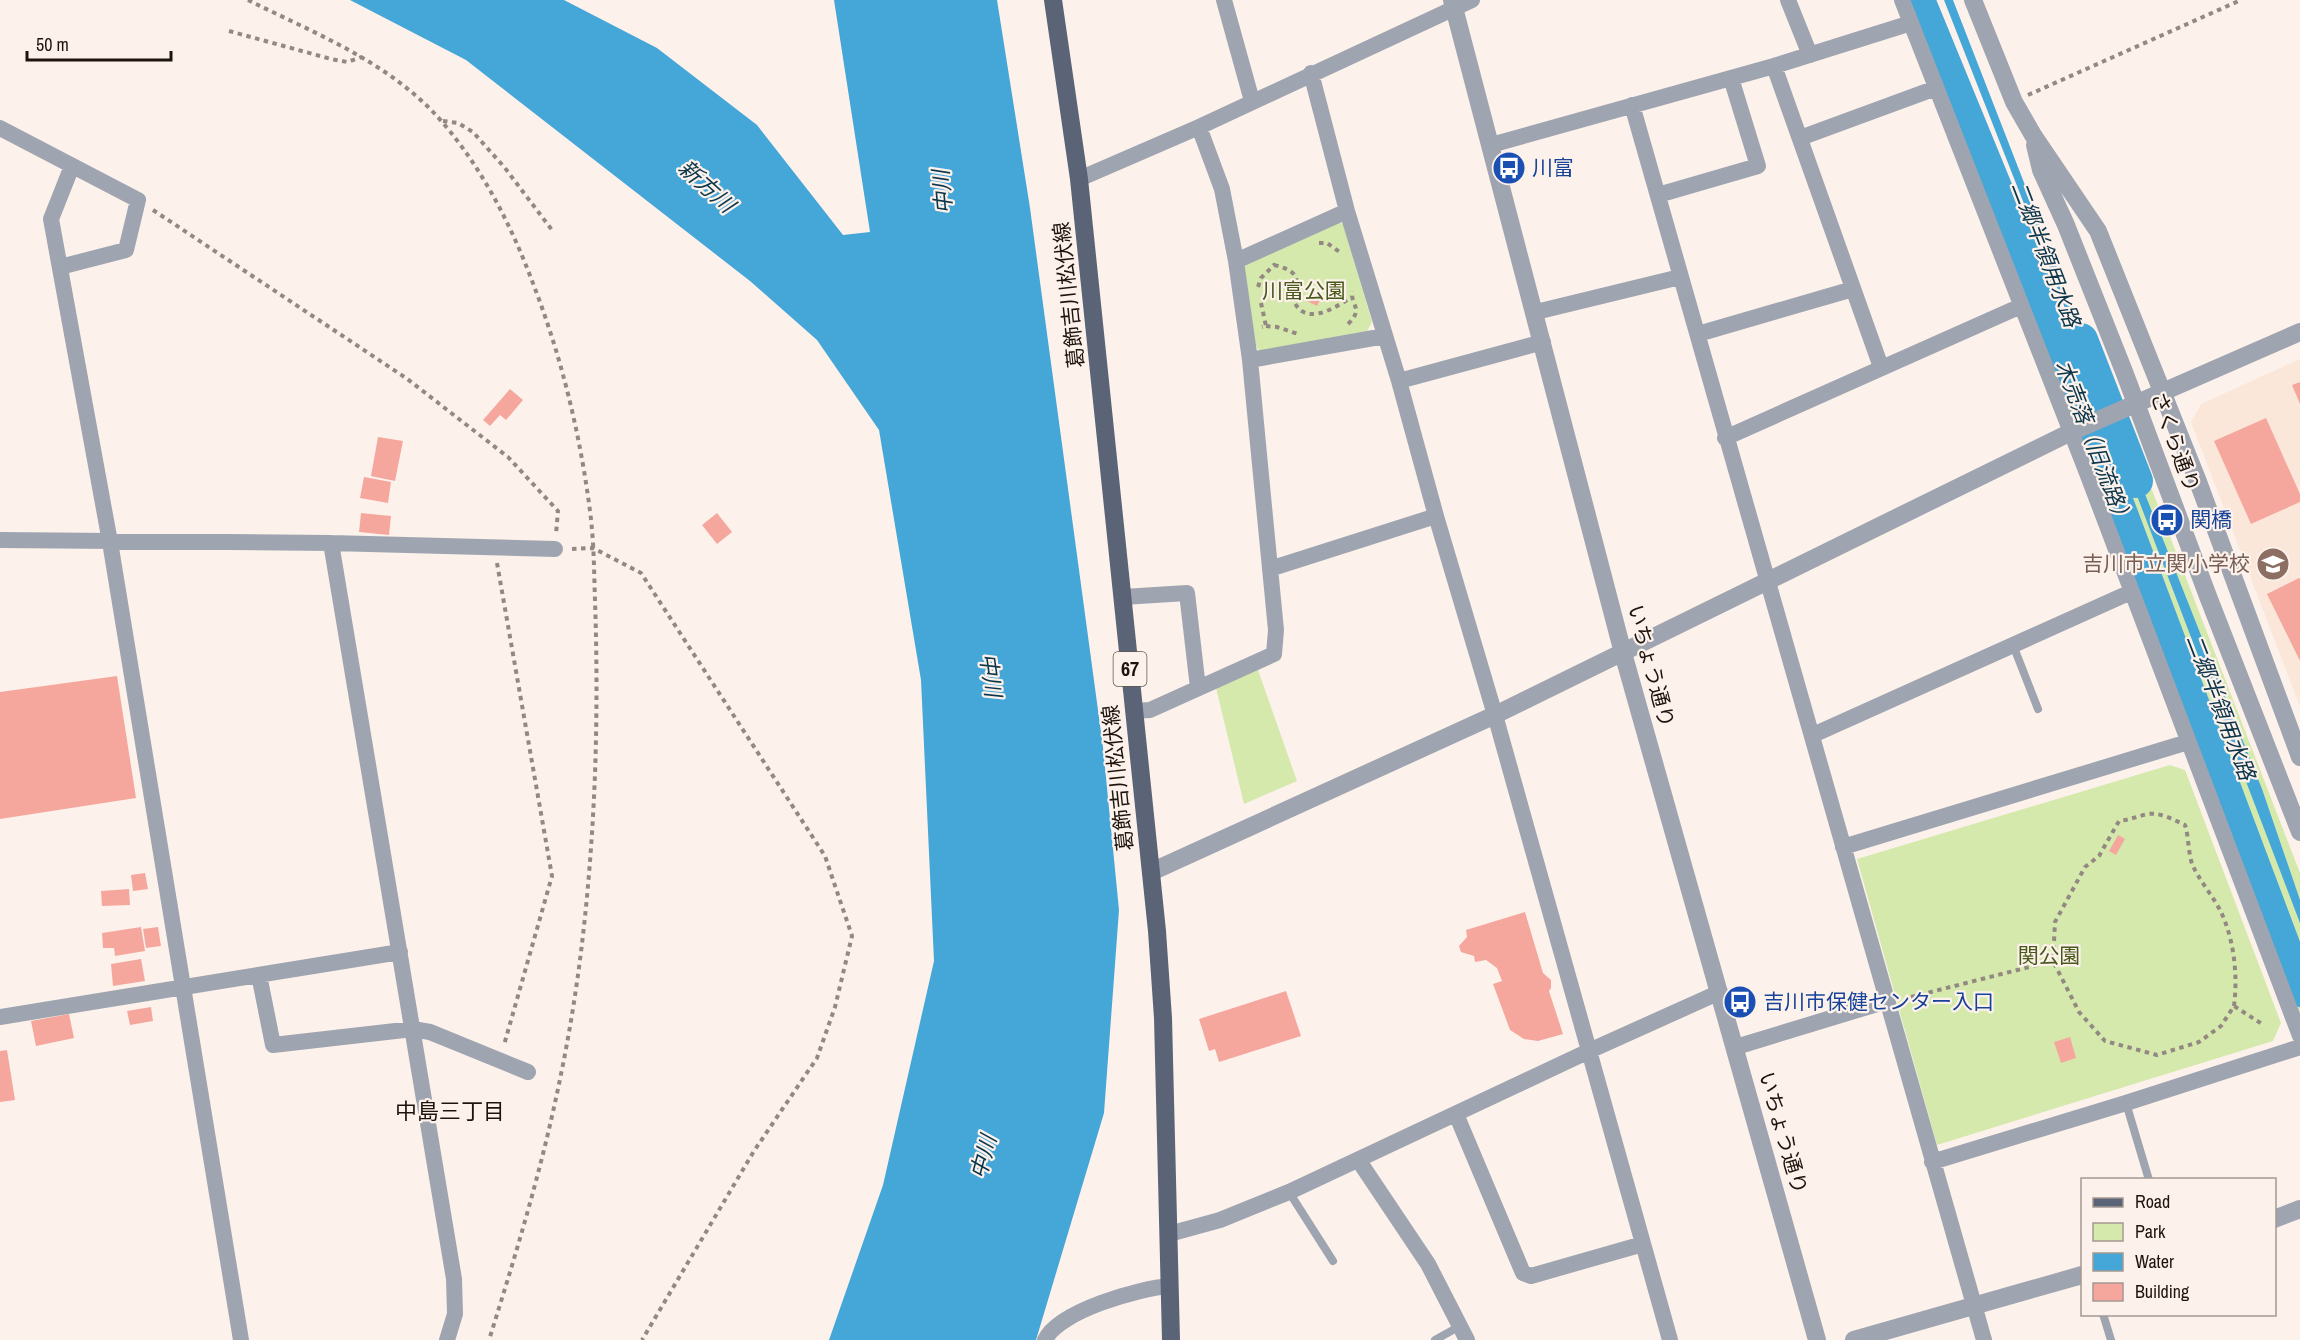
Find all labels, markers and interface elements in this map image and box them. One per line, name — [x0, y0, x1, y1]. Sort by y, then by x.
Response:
scale bar — [27, 24, 171, 62]
text: 50 m — [36, 32, 69, 57]
bus stop icon: 川富 — [1491, 150, 1527, 186]
water label: 新方川 — [672, 153, 743, 221]
place label: 川富 — [1532, 153, 1574, 182]
water label: 中川 — [925, 167, 959, 215]
water label: 二郷半領用水路 — [2004, 177, 2088, 333]
street label: 葛飾吉川松伏線 — [1046, 220, 1091, 370]
park label: 川富公園 — [1262, 276, 1346, 305]
water label: 木売落（旧流路） — [2048, 355, 2140, 531]
street label: さくら通り — [2144, 388, 2207, 496]
bus stop icon: 関橋 — [2149, 502, 2185, 538]
place label: 関橋 — [2190, 505, 2232, 534]
school or university icon: 吉川市立関小学校 — [2255, 546, 2291, 582]
place label: 吉川市立関小学校 — [2082, 549, 2250, 578]
street label: いちょう通り — [1621, 601, 1682, 730]
water label: 二郷半領用水路 — [2179, 630, 2263, 786]
water label: 中川 — [973, 651, 1009, 701]
road number: 67 — [1114, 652, 1146, 686]
street label: 葛飾吉川松伏線 — [1095, 703, 1140, 853]
park label: 関公園 — [2018, 941, 2081, 970]
bus stop icon: 吉川市保健センター入口 — [1722, 984, 1758, 1020]
place label: 吉川市保健センター入口 — [1763, 987, 1994, 1016]
street label: いちょう通り — [1752, 1068, 1815, 1197]
district label: 中島三丁目 — [395, 1096, 505, 1126]
water label: 中川 — [963, 1130, 1004, 1182]
legend — [2081, 1178, 2276, 1316]
text: Road — [2135, 1189, 2170, 1214]
text: Park — [2135, 1219, 2166, 1244]
text: Water — [2135, 1249, 2174, 1274]
text: Building — [2135, 1279, 2190, 1304]

